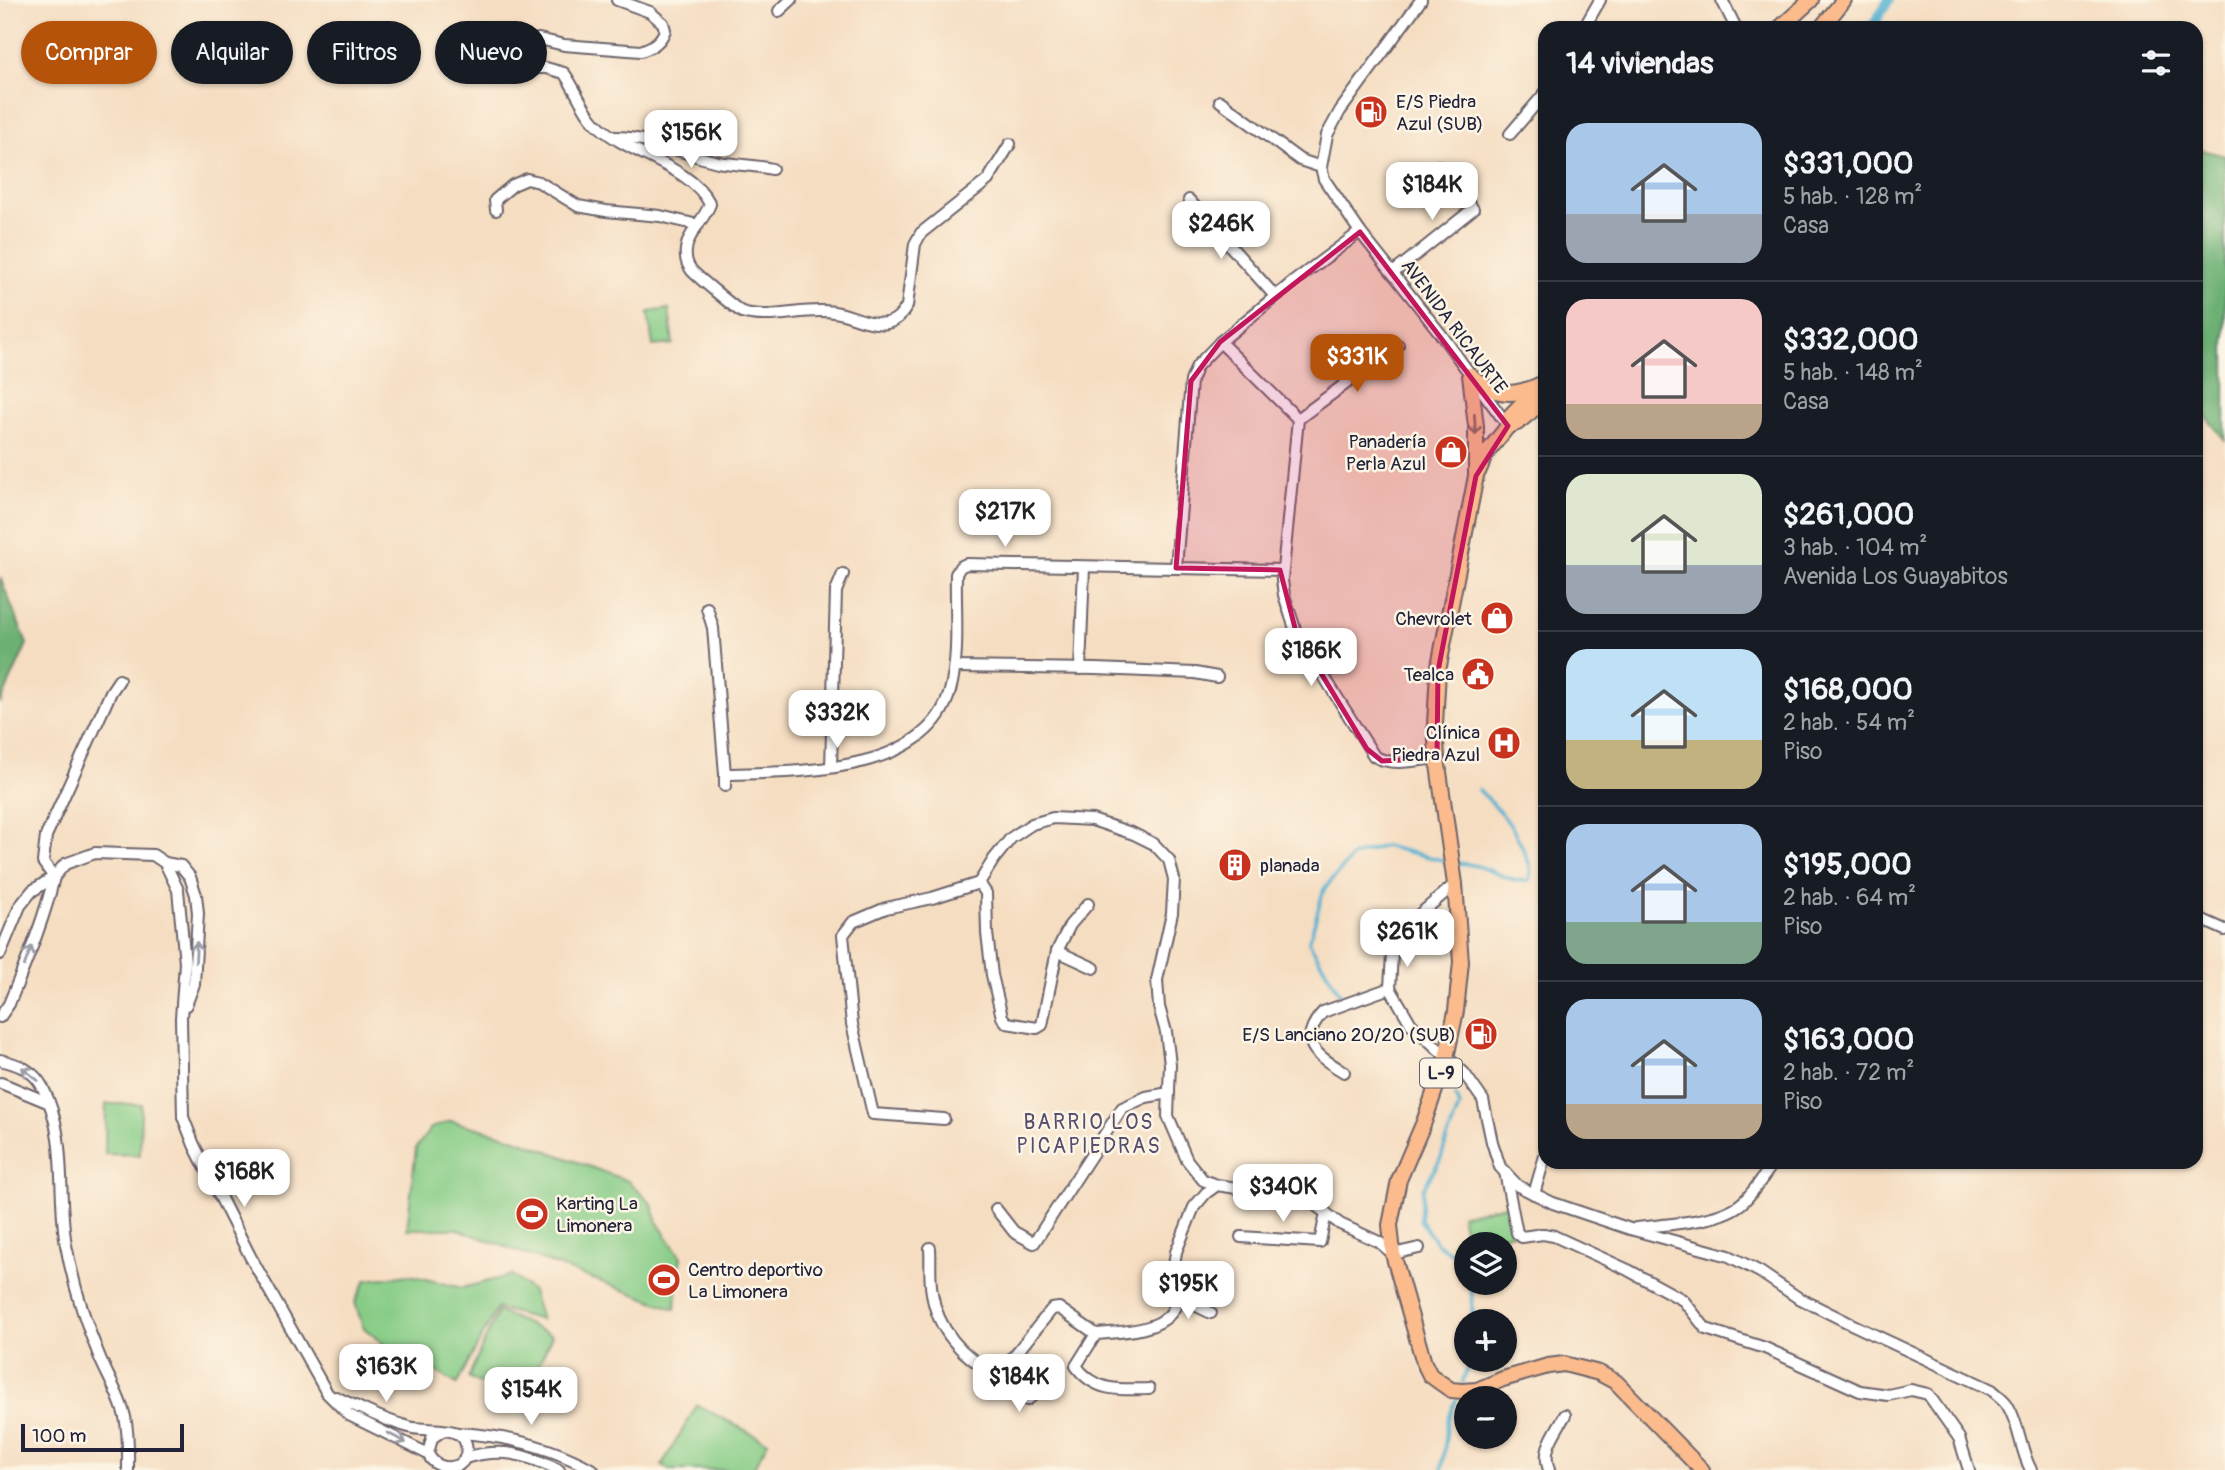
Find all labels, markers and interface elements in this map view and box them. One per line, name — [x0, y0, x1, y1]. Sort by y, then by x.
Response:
chip: Comprar — [21, 21, 157, 84]
chip: Alquilar — [171, 21, 293, 84]
chip: Filtros — [307, 21, 421, 84]
chip: Nuevo — [435, 21, 547, 84]
icon: filters — [2137, 44, 2175, 82]
text: 14 viviendas — [1566, 45, 1713, 82]
place label: E/S Piedra Azul (SUB) — [1396, 90, 1483, 136]
fuel station icon: E/S Piedra Azul (SUB) — [1352, 93, 1390, 131]
pin: $156K — [642, 110, 740, 170]
text: $156K — [660, 118, 722, 147]
text: $331,000 — [1783, 145, 1914, 182]
icon: home — [1622, 151, 1706, 235]
pin: $184K — [1383, 162, 1481, 222]
text: $184K — [1402, 170, 1462, 199]
text: 5 hab. · 128 m² — [1783, 182, 1922, 211]
pin: $246K — [1172, 202, 1270, 261]
text: $246K — [1188, 209, 1254, 238]
text: Casa — [1783, 211, 1829, 240]
street label: AVENIDA RICAURTE — [1396, 254, 1513, 399]
text: $332,000 — [1783, 321, 1919, 358]
icon: home — [1622, 327, 1706, 411]
pin: $331K — [1308, 334, 1406, 394]
text: $331K — [1327, 342, 1388, 371]
text: 5 hab. · 148 m² — [1783, 358, 1923, 387]
text: Casa — [1783, 387, 1829, 416]
one-way arrow — [1469, 413, 1482, 436]
place label: Panadería Perla Azul — [1346, 430, 1426, 476]
shop icon: Panadería Perla Azul — [1432, 433, 1470, 471]
pin: $217K — [956, 490, 1054, 549]
text: $261,000 — [1783, 496, 1914, 533]
text: $217K — [975, 497, 1035, 526]
icon: home — [1622, 502, 1706, 586]
text: 3 hab. · 104 m² — [1783, 533, 1927, 562]
text: Avenida Los Guayabitos — [1783, 562, 2008, 591]
shop icon: Chevrolet — [1478, 599, 1516, 637]
place label: Chevrolet — [1395, 607, 1472, 631]
pin: $186K — [1262, 628, 1360, 688]
text: $186K — [1281, 636, 1341, 665]
public building icon: Tealca — [1459, 655, 1497, 693]
place label: Tealca — [1403, 663, 1454, 687]
text: $168,000 — [1783, 671, 1913, 708]
icon: home — [1622, 677, 1706, 761]
pin: $332K — [788, 690, 886, 750]
text: $332K — [805, 698, 869, 727]
text: 2 hab. · 54 m² — [1783, 708, 1915, 737]
place label: Clínica Piedra Azul — [1392, 721, 1480, 767]
hospital icon: Clínica Piedra Azul — [1485, 724, 1523, 762]
text: Piso — [1783, 737, 1822, 766]
building icon: planada — [1216, 846, 1254, 884]
text: $195,000 — [1783, 846, 1912, 883]
icon: home — [1622, 852, 1706, 936]
place label: planada — [1260, 854, 1320, 878]
text: 2 hab. · 64 m² — [1783, 883, 1916, 912]
pin: $261K — [1358, 909, 1456, 969]
text: Piso — [1783, 912, 1822, 941]
text: $261K — [1376, 917, 1438, 946]
one-way arrow — [190, 941, 203, 964]
one-way arrow — [23, 945, 36, 967]
fuel station icon: E/S Lanciano 20/20 (SUB) — [1462, 1015, 1500, 1053]
text: $163,000 — [1783, 1021, 1914, 1058]
place label: E/S Lanciano 20/20 (SUB) — [1242, 1023, 1456, 1047]
icon: home — [1622, 1027, 1706, 1111]
road number: L-9 — [1420, 1058, 1462, 1088]
text: 2 hab. · 72 m² — [1783, 1058, 1914, 1087]
one-way arrow — [21, 1066, 39, 1082]
text: Piso — [1783, 1087, 1822, 1116]
district label: BARRIO LOS PICAPIEDRAS — [1016, 1109, 1162, 1160]
pin: $168K — [195, 1150, 293, 1209]
text: $168K — [214, 1157, 274, 1186]
pin: $340K — [1234, 1164, 1332, 1224]
text: $340K — [1249, 1172, 1317, 1201]
place label: Karting La Limonera — [556, 1192, 638, 1238]
sports icon: Karting La Limonera — [513, 1195, 551, 1233]
map controls — [1454, 1232, 1517, 1449]
button: layers — [1454, 1232, 1517, 1295]
place label: Centro deportivo La Limonera — [688, 1258, 823, 1304]
sports icon: Centro deportivo La Limonera — [645, 1261, 683, 1299]
pin: $195K — [1139, 1262, 1237, 1321]
text: $195K — [1158, 1269, 1218, 1298]
button: + — [1454, 1309, 1517, 1372]
pin: $163K — [337, 1344, 435, 1404]
text: $163K — [355, 1352, 417, 1381]
pin: $184K — [970, 1354, 1068, 1414]
text: $184K — [989, 1362, 1049, 1391]
pin: $154K — [482, 1368, 580, 1427]
text: $154K — [500, 1375, 562, 1404]
button: − — [1454, 1386, 1517, 1449]
scale bar — [21, 1421, 184, 1453]
text: 100 m — [32, 1424, 86, 1448]
one-way arrow — [386, 1431, 407, 1445]

